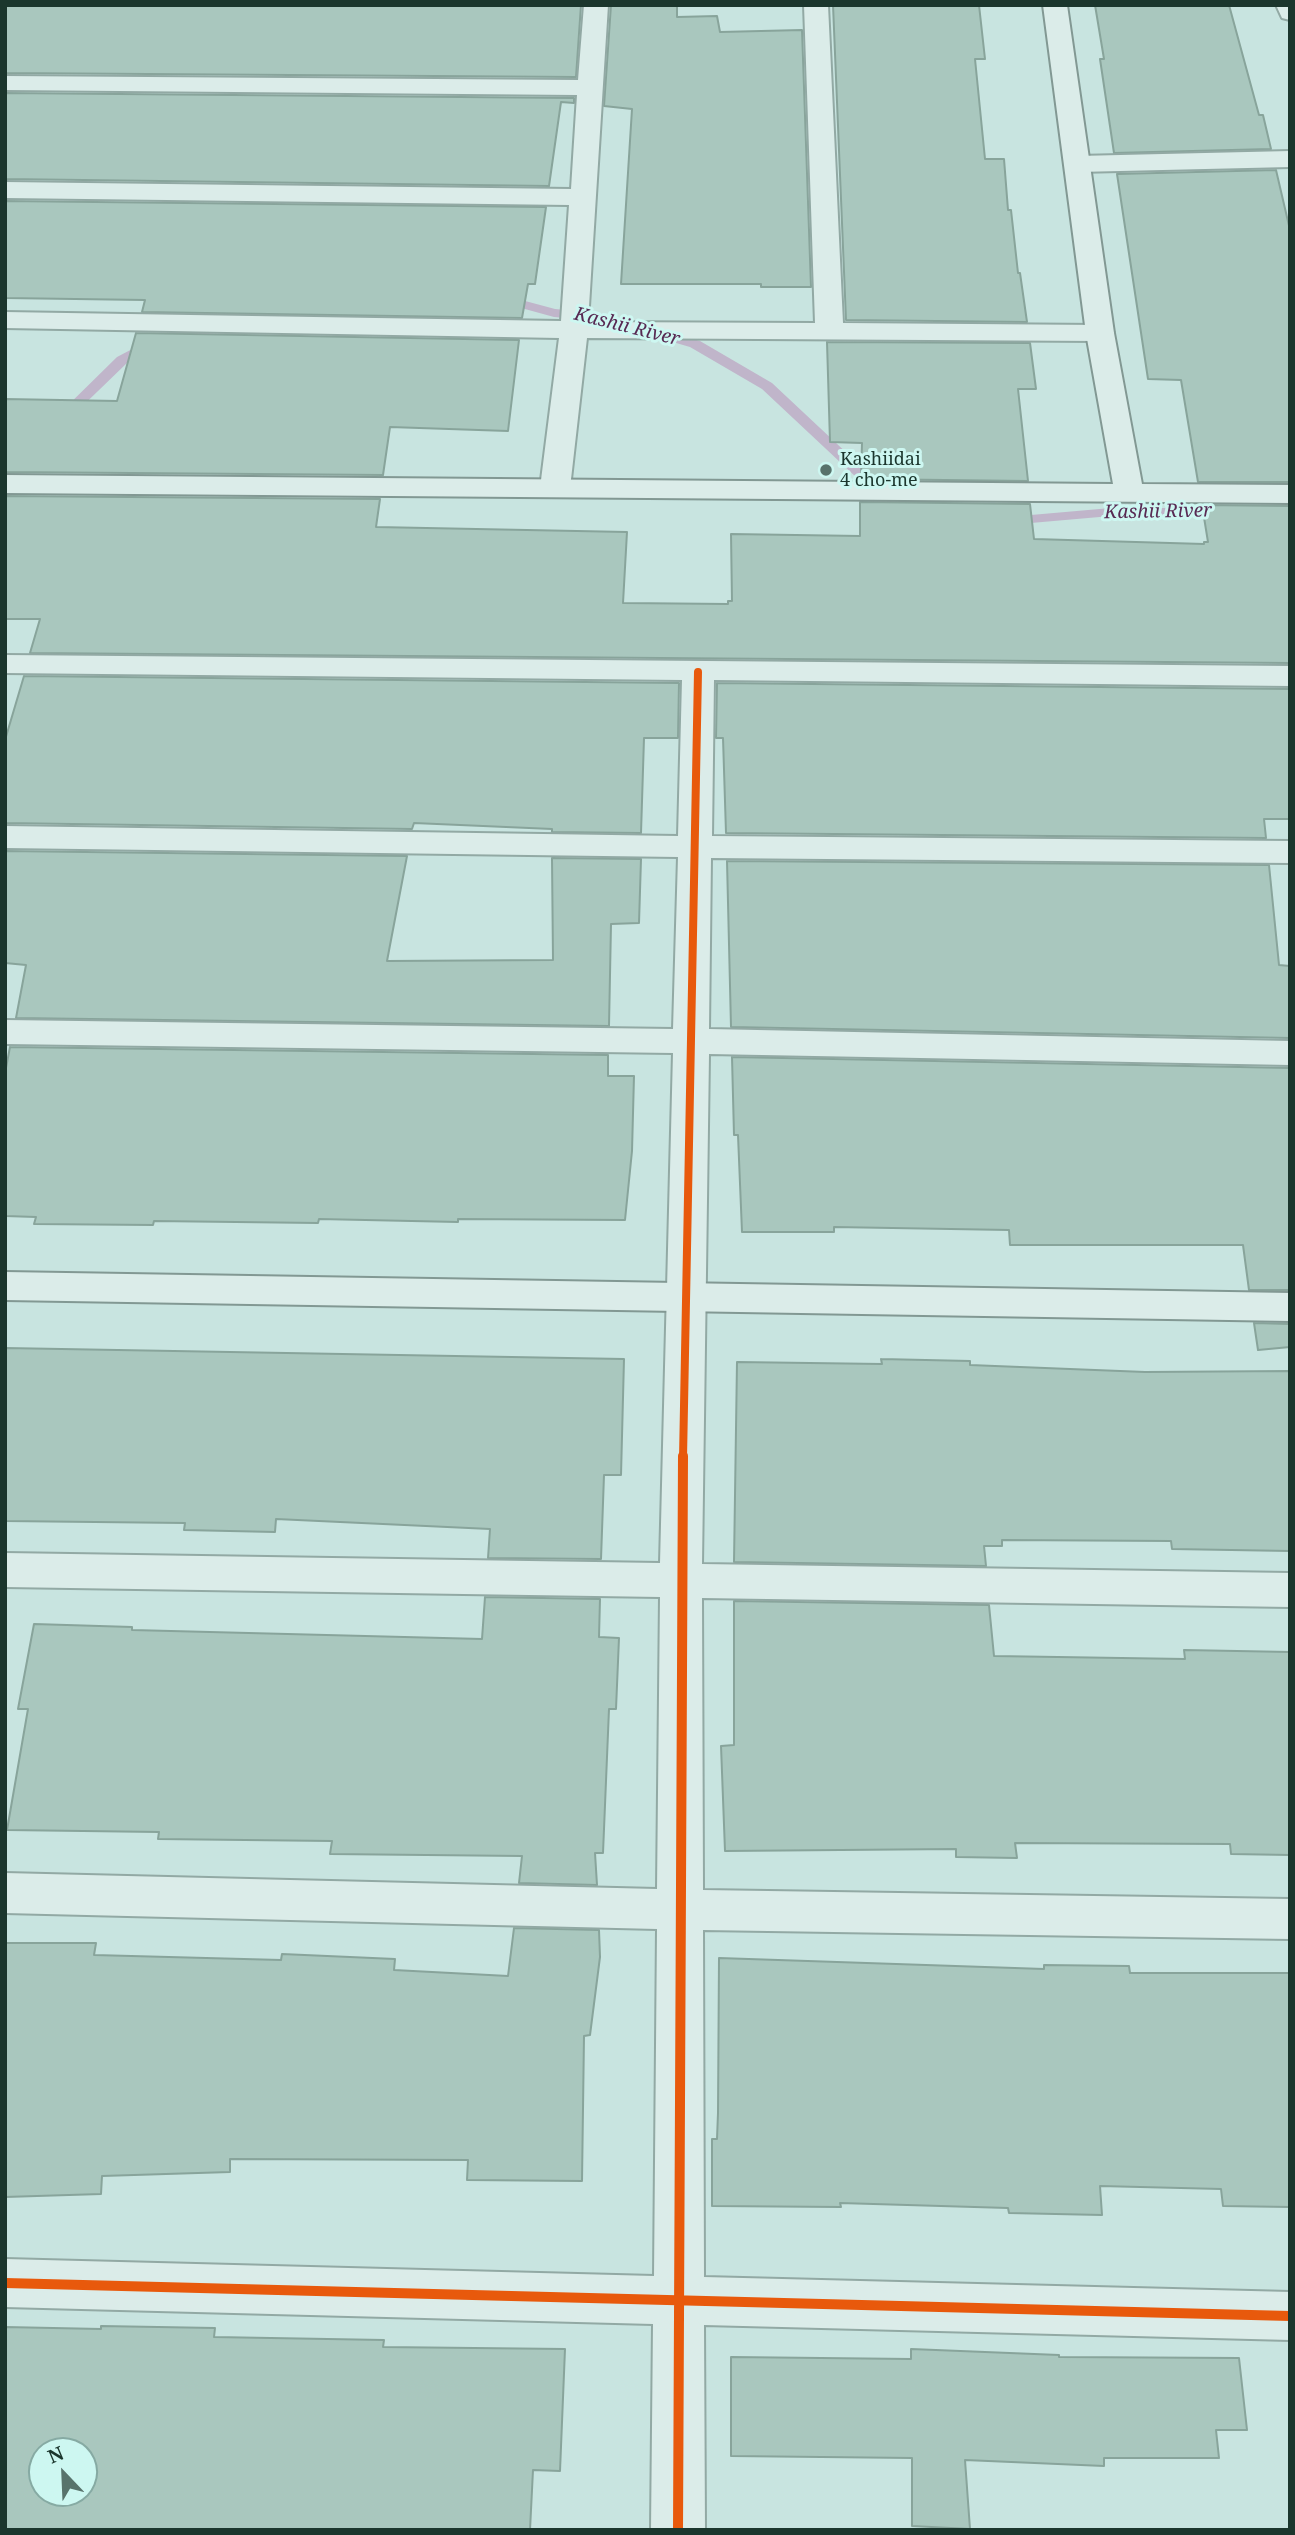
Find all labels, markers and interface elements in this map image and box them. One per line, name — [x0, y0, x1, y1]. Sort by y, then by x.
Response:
water label: Kashii River — [572, 303, 682, 351]
place label: Kashiidai 4 cho-me — [840, 449, 921, 491]
marker: Kashiidai 4 cho-me — [818, 462, 834, 478]
water label: Kashii River — [1104, 500, 1212, 524]
north arrow — [28, 2437, 98, 2507]
text: N — [44, 2440, 68, 2469]

